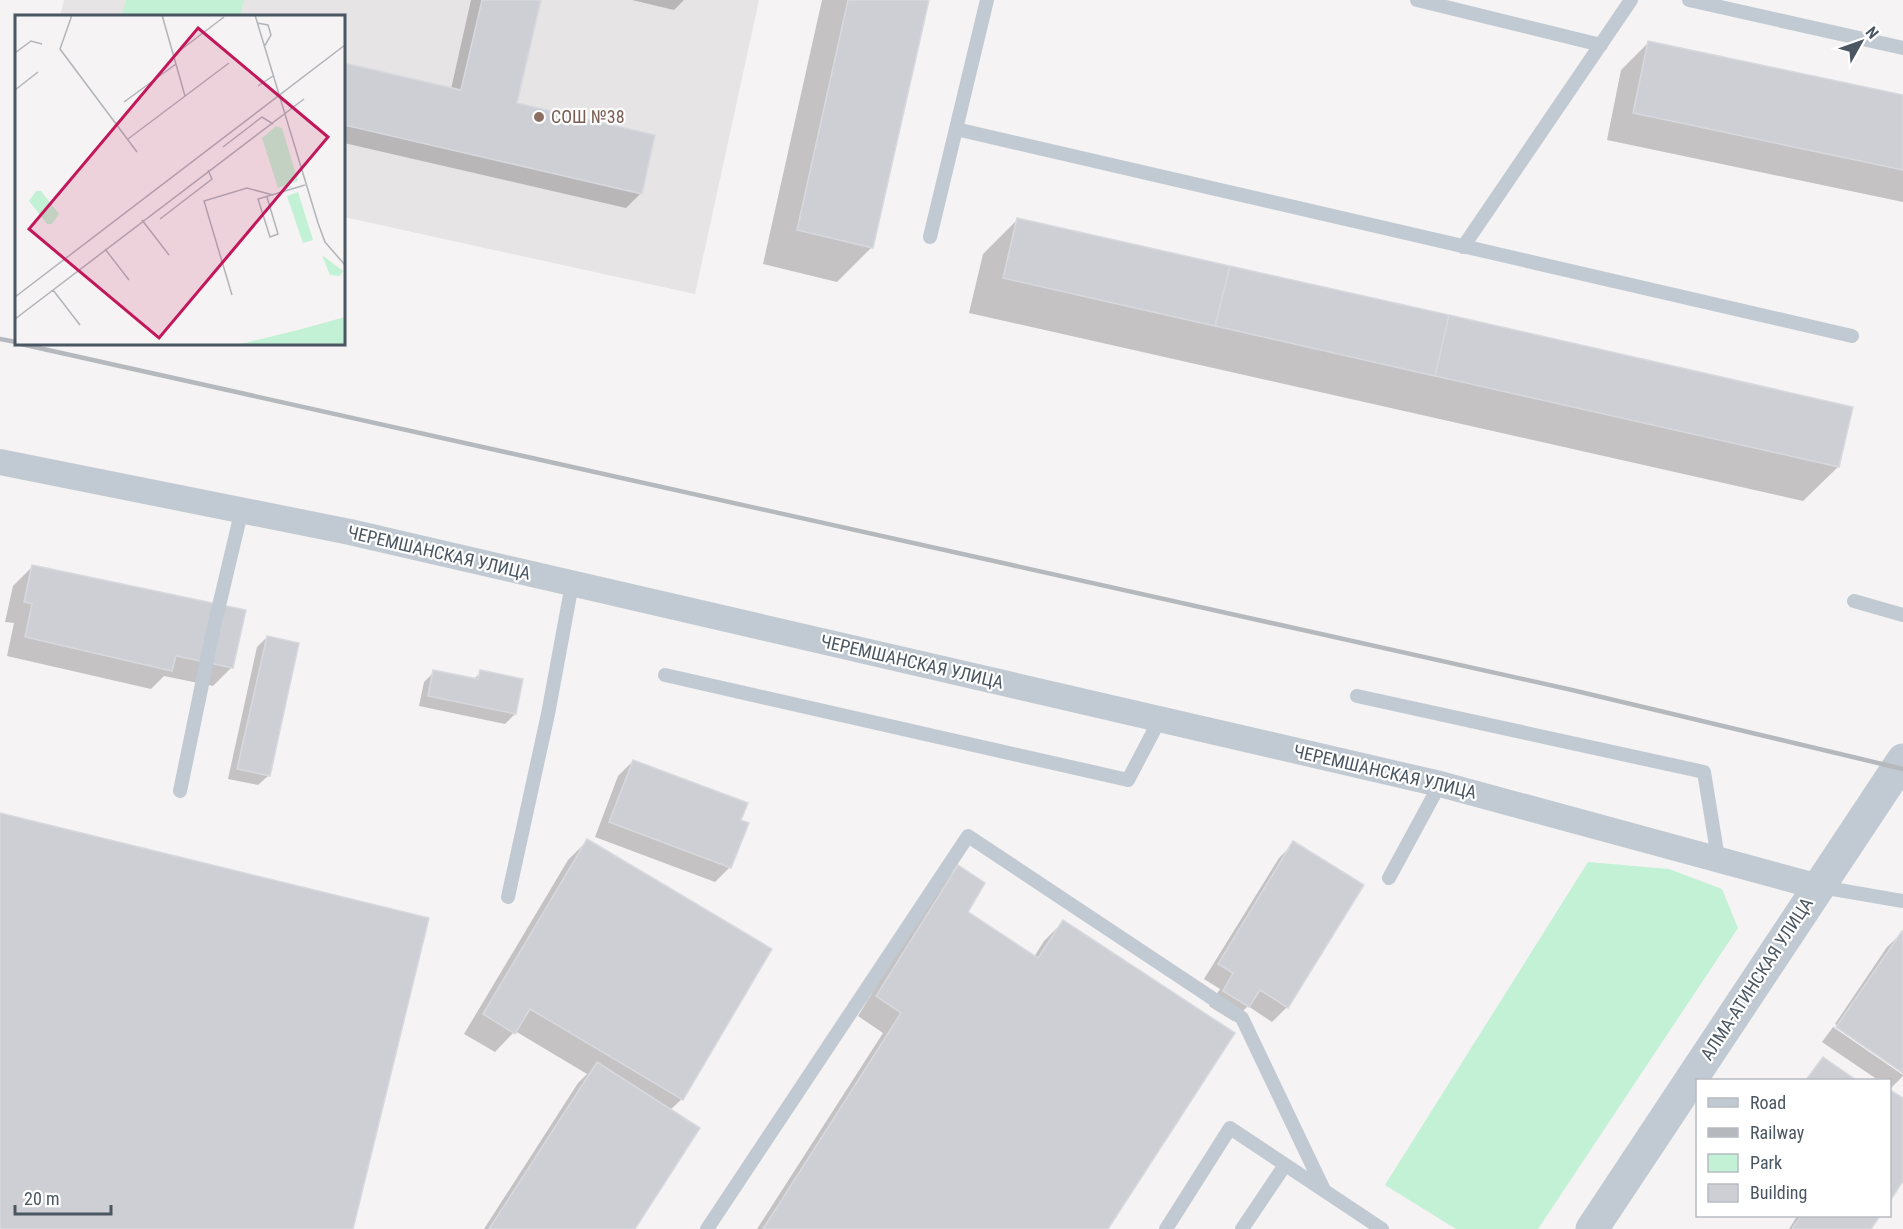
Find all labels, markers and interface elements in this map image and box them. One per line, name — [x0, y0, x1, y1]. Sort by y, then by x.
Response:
north arrow — [1831, 12, 1891, 72]
inset map — [15, 15, 345, 345]
text: N — [1862, 23, 1883, 43]
place label: СОШ №38 — [551, 106, 625, 127]
marker: СОШ №38 — [532, 110, 546, 124]
street label: ЧЕРЕМШАНСКАЯ УЛИЦА — [346, 521, 533, 584]
street label: ЧЕРЕМШАНСКАЯ УЛИЦА — [819, 630, 1006, 693]
street label: ЧЕРЕМШАНСКАЯ УЛИЦА — [1292, 740, 1479, 803]
street label: АЛМА-АТИНСКАЯ УЛИЦА — [1696, 893, 1817, 1064]
legend — [1696, 1079, 1891, 1217]
text: Road — [1750, 1092, 1786, 1113]
text: Railway — [1750, 1122, 1805, 1143]
text: Park — [1750, 1152, 1782, 1173]
scale bar — [15, 1178, 111, 1216]
text: Building — [1750, 1182, 1807, 1203]
text: 20 m — [24, 1188, 59, 1209]

